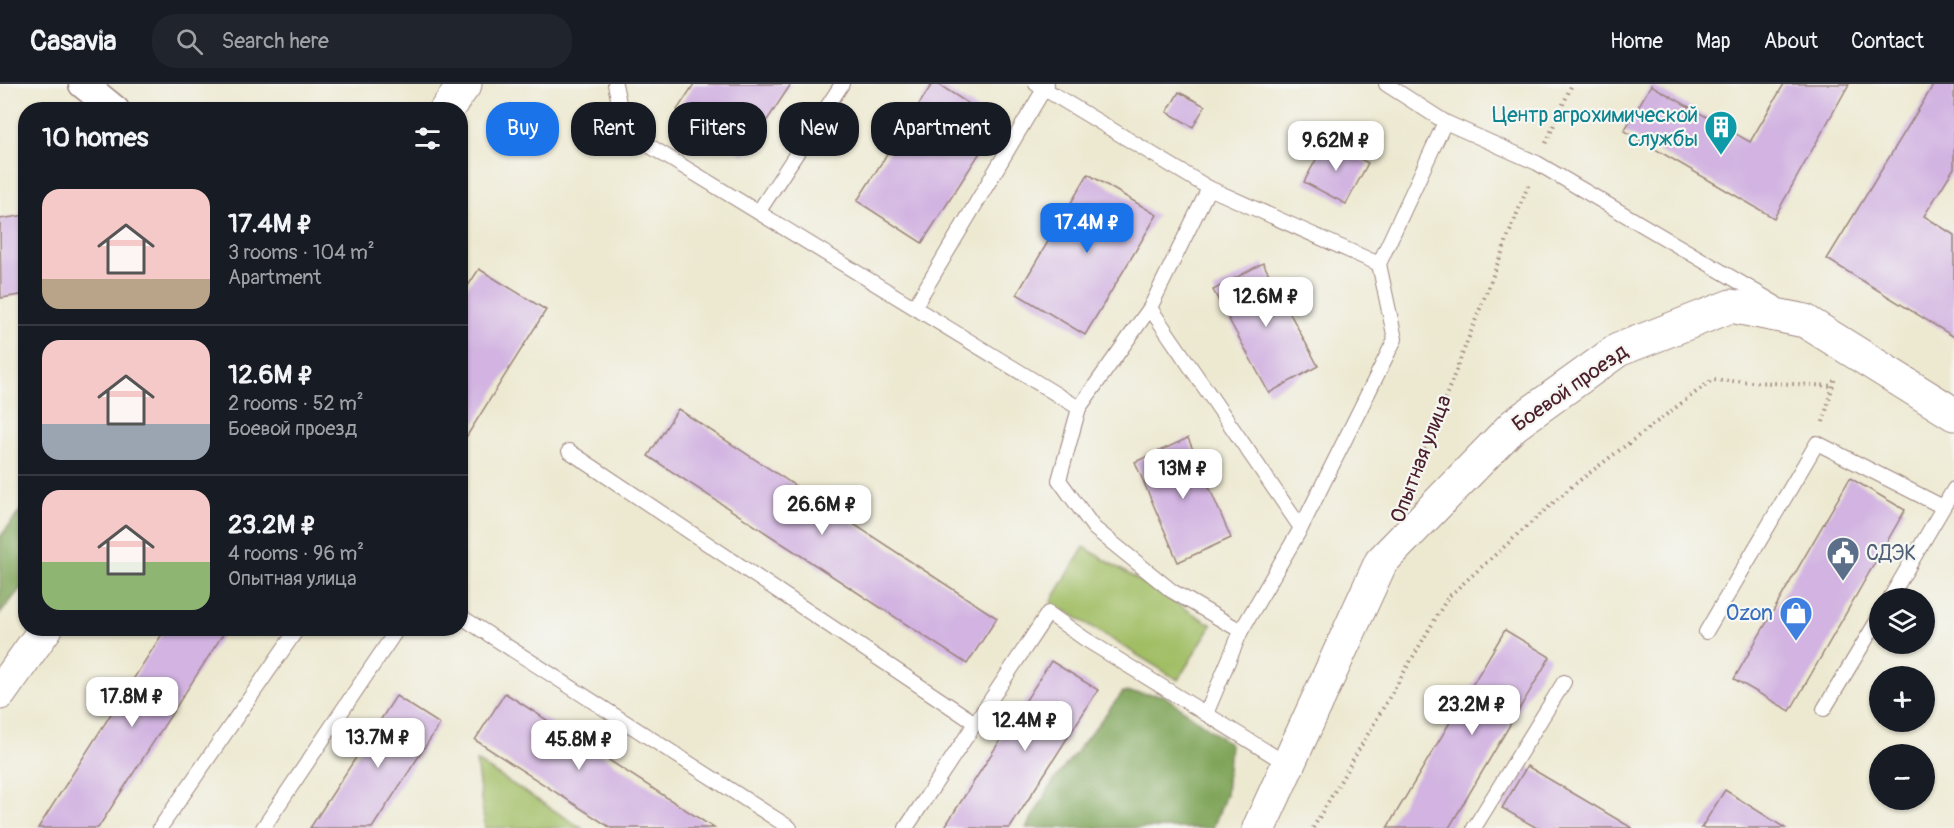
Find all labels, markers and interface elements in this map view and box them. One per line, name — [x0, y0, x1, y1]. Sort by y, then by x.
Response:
search box — [152, 14, 572, 68]
text: Casavia — [30, 24, 116, 59]
icon: search — [173, 25, 206, 58]
text: Search here — [221, 27, 329, 55]
text: Home — [1610, 28, 1663, 55]
text: Map — [1696, 28, 1731, 55]
text: About — [1764, 28, 1818, 55]
text: Contact — [1851, 28, 1924, 55]
chip: Buy — [486, 102, 559, 156]
chip: Rent — [571, 102, 656, 156]
chip: Filters — [668, 102, 767, 156]
chip: New — [779, 102, 859, 156]
chip: Apartment — [871, 102, 1011, 156]
place label: Центр агрохимической службы — [1492, 102, 1698, 153]
building icon: Центр агрохимической службы — [1703, 109, 1739, 156]
pin: 9.62M ₽ — [1281, 121, 1391, 172]
text: 10 homes — [42, 122, 148, 154]
icon: filters — [411, 122, 444, 155]
text: 9.62M ₽ — [1302, 128, 1370, 153]
pin: 17.4M ₽ — [1032, 203, 1142, 254]
text: 17.4M ₽ — [228, 208, 313, 240]
text: 17.4M ₽ — [1054, 210, 1120, 235]
icon: home — [90, 213, 162, 285]
text: 3 rooms · 104 m² — [228, 240, 375, 265]
text: Apartment — [228, 265, 321, 290]
pin: 12.6M ₽ — [1211, 277, 1321, 328]
text: 12.6M ₽ — [1233, 284, 1299, 309]
street label: Боевой проезд — [1507, 338, 1634, 438]
text: 12.6M ₽ — [228, 359, 314, 391]
icon: home — [90, 364, 162, 436]
text: 2 rooms · 52 m² — [228, 391, 364, 416]
street label: Опытная улица — [1384, 391, 1458, 527]
text: Боевой проезд — [228, 416, 357, 441]
pin: 13M ₽ — [1141, 449, 1225, 500]
text: 13M ₽ — [1158, 456, 1208, 481]
pin: 26.6M ₽ — [767, 485, 877, 536]
text: 26.6M ₽ — [787, 492, 857, 517]
text: 23.2M ₽ — [228, 509, 316, 541]
icon: home — [90, 514, 162, 586]
public building icon: СДЭК — [1825, 535, 1861, 582]
place label: СДЭК — [1866, 540, 1916, 567]
text: 4 rooms · 96 m² — [228, 541, 364, 566]
text: Опытная улица — [228, 566, 357, 591]
map controls — [1869, 588, 1935, 810]
button: layers — [1869, 588, 1935, 654]
shop icon: Ozon — [1778, 595, 1814, 642]
place label: Ozon — [1726, 600, 1773, 627]
button: + — [1869, 666, 1935, 732]
pin: 17.8M ₽ — [77, 677, 187, 728]
text: 17.8M ₽ — [100, 684, 164, 709]
pin: 23.2M ₽ — [1417, 685, 1527, 736]
text: 23.2M ₽ — [1438, 692, 1506, 717]
pin: 12.4M ₽ — [970, 701, 1080, 752]
text: 12.4M ₽ — [992, 708, 1058, 733]
pin: 13.7M ₽ — [323, 718, 433, 769]
pin: 45.8M ₽ — [524, 720, 634, 771]
text: 13.7M ₽ — [346, 725, 410, 750]
text: 45.8M ₽ — [545, 727, 613, 752]
button: − — [1869, 744, 1935, 810]

